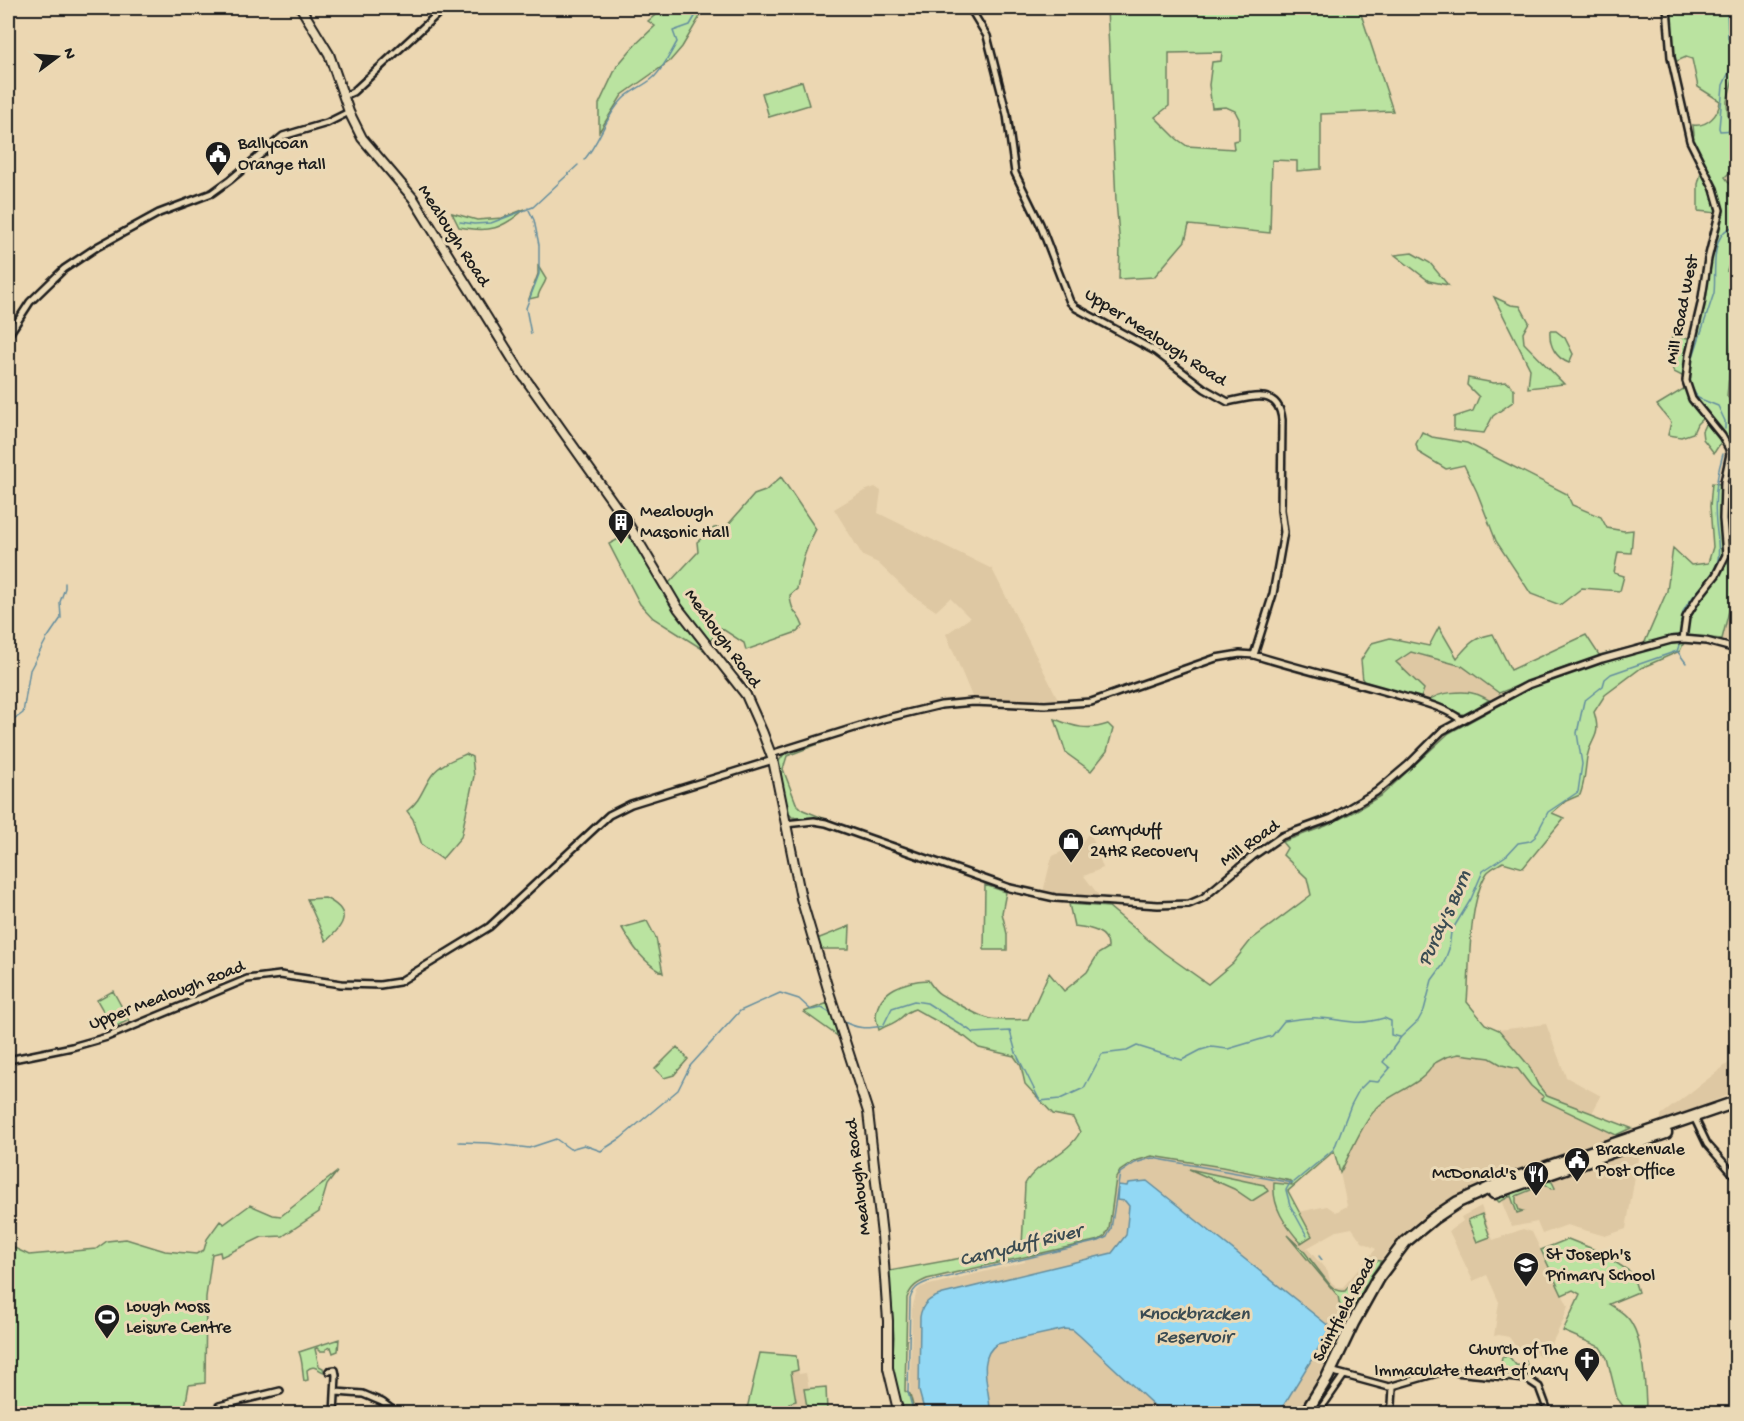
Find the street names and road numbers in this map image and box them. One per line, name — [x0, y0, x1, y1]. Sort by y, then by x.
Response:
street label: Mealough Road — [412, 181, 494, 292]
street label: Mill Road West — [1662, 252, 1704, 366]
street label: Upper Mealough Road — [1080, 284, 1231, 393]
street label: Mealough Road — [679, 585, 766, 694]
street label: Mill Road — [1216, 815, 1285, 872]
street label: Upper Mealough Road — [86, 956, 249, 1035]
street label: Mealough Road — [841, 1116, 877, 1236]
street label: Saintfield Road — [1309, 1253, 1382, 1366]

